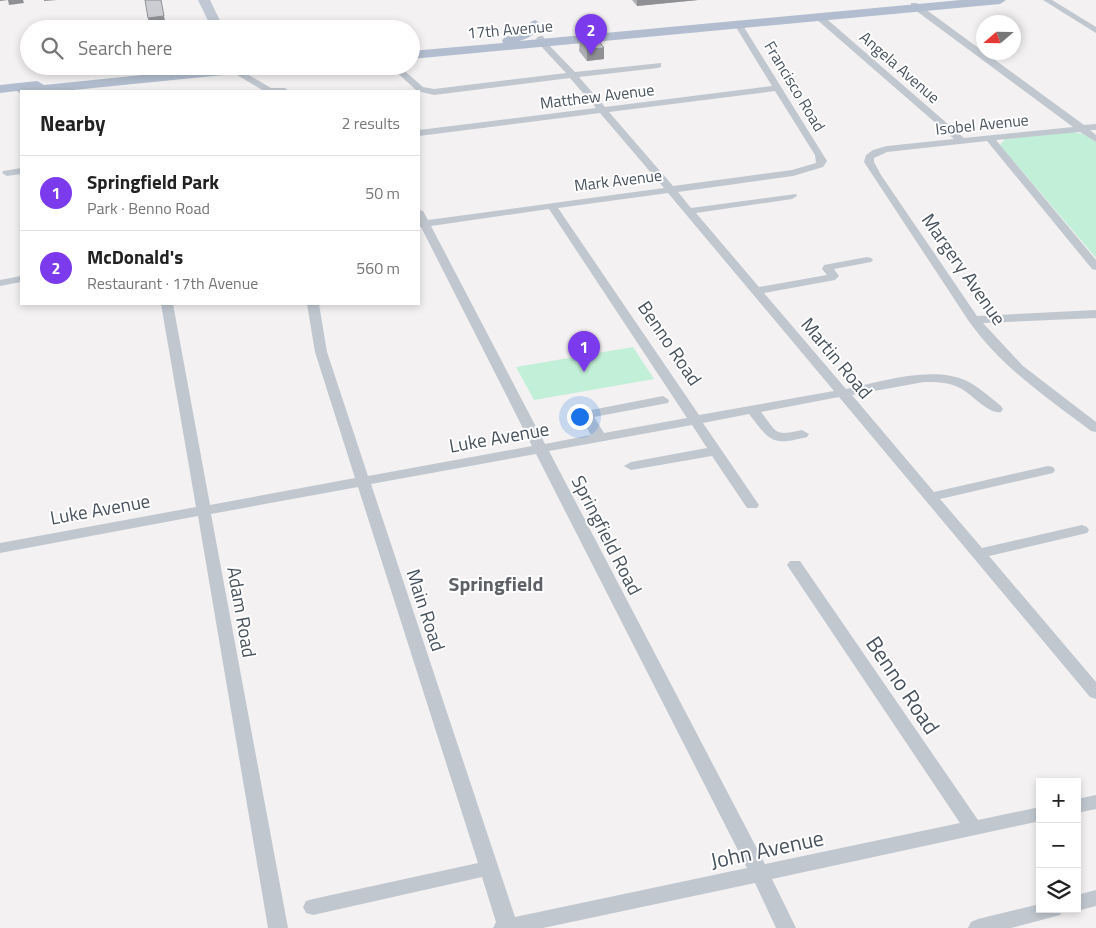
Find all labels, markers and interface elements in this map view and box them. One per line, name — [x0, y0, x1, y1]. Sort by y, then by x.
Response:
street label: 17th Avenue — [466, 13, 554, 45]
pin: 2 — [575, 14, 607, 55]
north arrow — [976, 15, 1021, 60]
search box — [20, 20, 420, 75]
street label: Angela Avenue — [854, 25, 946, 109]
text: Search here — [78, 33, 172, 62]
icon: search — [38, 34, 66, 62]
street label: Francisco Road — [759, 36, 831, 136]
street label: Matthew Avenue — [538, 77, 656, 115]
text: Nearby — [40, 107, 105, 139]
street label: Isobel Avenue — [934, 107, 1030, 141]
text: 2 results — [341, 111, 400, 135]
street label: Mark Avenue — [573, 163, 663, 197]
text: Springfield Park — [87, 167, 219, 196]
text: 1 — [52, 181, 60, 205]
text: 50 m — [365, 181, 400, 205]
text: Park · Benno Road — [87, 196, 210, 220]
street label: Margery Avenue — [915, 207, 1014, 331]
text: McDonald's — [87, 242, 183, 271]
text: 2 — [52, 256, 60, 280]
text: 560 m — [356, 256, 400, 280]
text: Restaurant · 17th Avenue — [87, 271, 258, 295]
street label: Benno Road — [631, 294, 710, 391]
street label: Martin Road — [795, 311, 880, 405]
pin: 1 — [568, 331, 600, 372]
your location — [567, 404, 593, 430]
street label: Luke Avenue — [447, 413, 551, 460]
street label: Springfield Road — [565, 470, 650, 600]
street label: Luke Avenue — [48, 485, 152, 532]
street label: Adam Road — [220, 564, 265, 660]
street label: Main Road — [400, 565, 453, 655]
district label: Springfield — [449, 568, 543, 599]
street label: Benno Road — [857, 629, 949, 741]
map controls — [1036, 778, 1081, 913]
button: + — [1036, 778, 1081, 823]
street label: John Avenue — [707, 820, 827, 878]
button: − — [1036, 823, 1081, 868]
button: layers — [1036, 868, 1081, 913]

